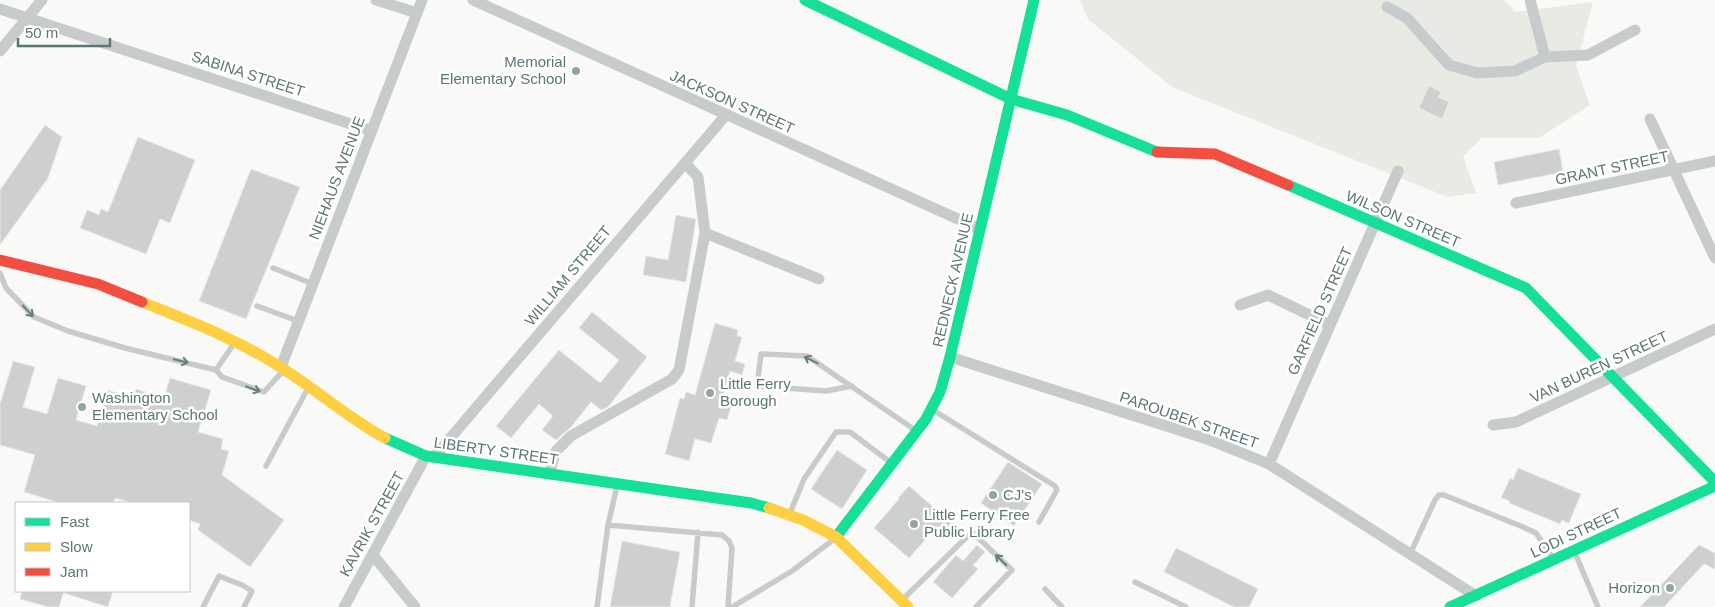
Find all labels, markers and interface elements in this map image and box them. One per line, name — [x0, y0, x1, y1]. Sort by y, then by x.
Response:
scale bar — [18, 15, 110, 47]
text: 50 m — [25, 24, 58, 41]
street label: SABINA STREET — [190, 47, 307, 100]
place label: Memorial Elementary School — [440, 53, 566, 87]
marker: Memorial Elementary School — [570, 65, 582, 77]
street label: JACKSON STREET — [667, 66, 797, 137]
street label: NIEHAUS AVENUE — [305, 114, 368, 242]
street label: GRANT STREET — [1554, 147, 1670, 188]
street label: WILSON STREET — [1343, 187, 1463, 250]
street label: REDNECK AVENUE — [929, 211, 976, 349]
street label: WILLIAM STREET — [521, 222, 614, 329]
street label: GARFIELD STREET — [1284, 244, 1355, 377]
one-way arrow — [22, 305, 34, 318]
street label: VAN BUREN STREET — [1527, 327, 1670, 406]
one-way arrow — [804, 355, 819, 365]
one-way arrow — [173, 357, 189, 366]
place label: Little Ferry Borough — [720, 375, 791, 409]
one-way arrow — [245, 384, 260, 394]
marker: Little Ferry Borough — [704, 387, 716, 399]
street label: PAROUBEK STREET — [1118, 388, 1261, 451]
place label: Washington Elementary School — [92, 389, 218, 423]
marker: Washington Elementary School — [76, 401, 88, 413]
street label: LIBERTY STREET — [433, 433, 559, 468]
street label: KAVRIK STREET — [336, 468, 407, 579]
place label: CJ's — [1003, 486, 1032, 503]
marker: CJ's — [987, 489, 999, 501]
legend — [15, 502, 190, 592]
street label: LODI STREET — [1528, 504, 1624, 561]
place label: Little Ferry Free Public Library — [924, 506, 1030, 540]
text: Fast — [60, 513, 90, 530]
marker: Little Ferry Free Public Library — [908, 518, 920, 530]
text: Slow — [60, 538, 93, 555]
one-way arrow — [995, 554, 1007, 566]
text: Jam — [60, 563, 88, 580]
place label: Horizon — [1608, 579, 1660, 596]
marker: Horizon — [1664, 582, 1676, 594]

